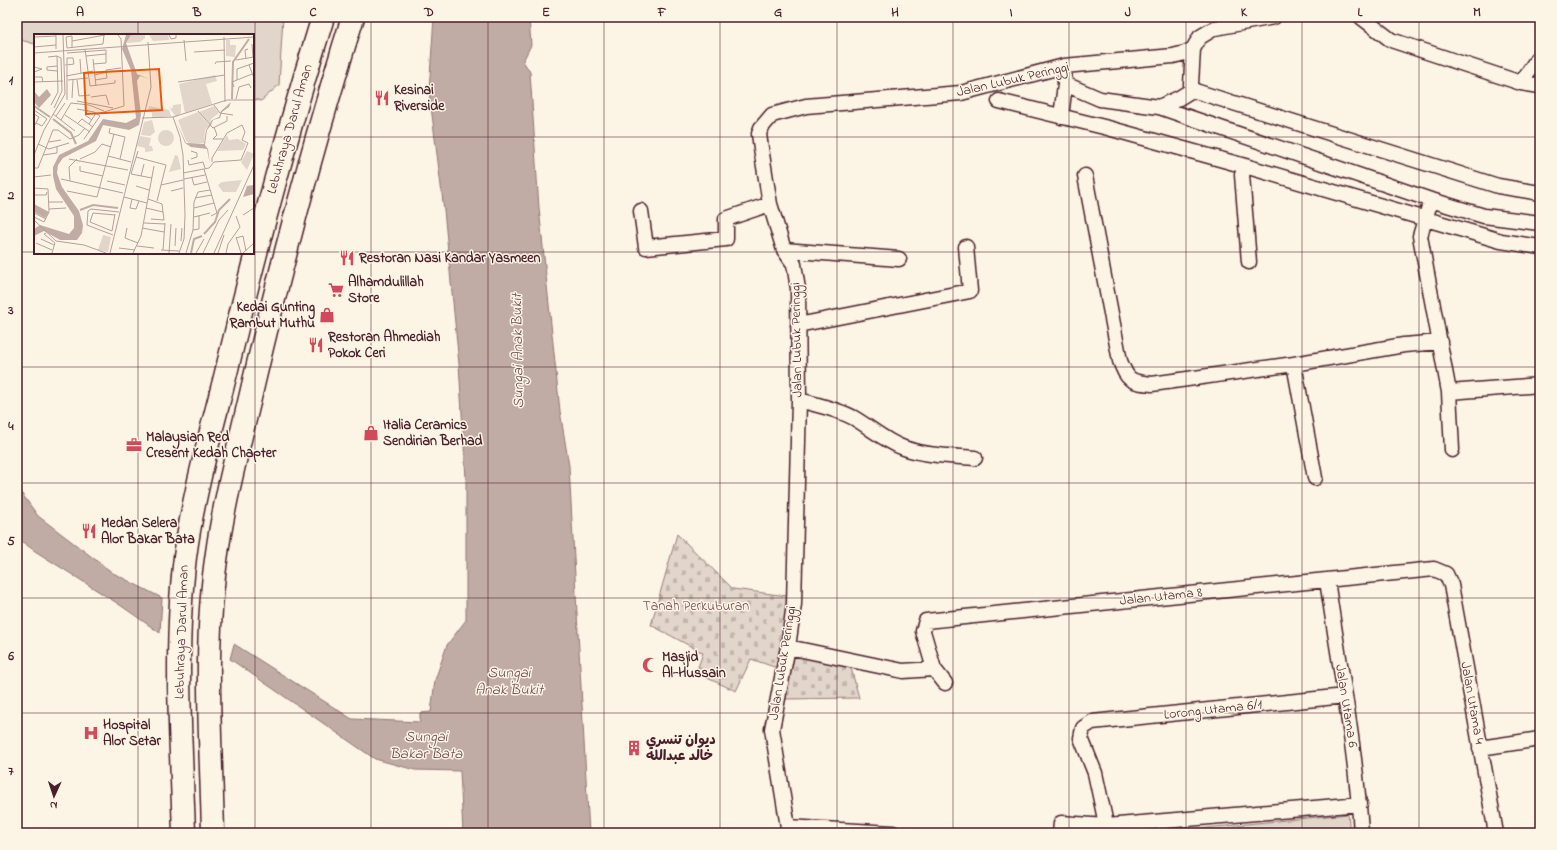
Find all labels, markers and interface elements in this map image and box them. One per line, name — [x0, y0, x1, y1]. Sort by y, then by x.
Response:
text: A — [76, 3, 84, 22]
text: B — [192, 3, 202, 22]
text: C — [309, 3, 317, 22]
text: D — [423, 3, 434, 22]
text: E — [542, 3, 550, 22]
text: F — [657, 3, 667, 22]
text: G — [774, 3, 782, 22]
text: H — [891, 3, 899, 22]
text: I — [1009, 3, 1013, 22]
text: J — [1125, 3, 1131, 22]
text: K — [1241, 3, 1248, 22]
text: L — [1358, 3, 1364, 22]
text: M — [1473, 3, 1481, 22]
inset map — [34, 34, 254, 254]
street label: Jalan Lubuk Peringgi — [954, 57, 1072, 104]
street label: Lebuhraya Darul Aman — [261, 62, 320, 197]
text: 1 — [9, 71, 14, 90]
place label: Kesinai Riverside — [393, 80, 445, 117]
restaurant icon: Kesinai Riverside — [373, 89, 391, 107]
text: 2 — [7, 186, 15, 205]
place label: Restoran Nasi Kandar Yasmeen — [358, 248, 541, 269]
restaurant icon: Restoran Nasi Kandar Yasmeen — [338, 249, 356, 267]
place label: Alhamdulillah Store — [348, 272, 424, 309]
supermarket icon: Alhamdulillah Store — [327, 281, 345, 299]
street label: Jalan Lubuk Peringgi — [785, 282, 810, 398]
water label: Sungai Anak Bukit — [506, 291, 531, 409]
place label: Kedai Gunting Rambut Muthu — [228, 297, 316, 334]
text: 3 — [7, 301, 14, 320]
shop icon: Kedai Gunting Rambut Muthu — [318, 306, 336, 324]
place label: Restoran Ahmediah Pokok Ceri — [327, 327, 441, 364]
restaurant icon: Restoran Ahmediah Pokok Ceri — [307, 336, 325, 354]
place label: Italia Ceramics Sendirian Berhad — [383, 415, 483, 452]
text: 4 — [7, 417, 14, 436]
shop icon: Italia Ceramics Sendirian Berhad — [362, 424, 380, 442]
place label: Malaysian Red Cresent Kedah Chapter — [146, 427, 277, 464]
office icon: Malaysian Red Cresent Kedah Chapter — [125, 436, 143, 454]
place label: Medan Selera Alor Bakar Bata — [101, 513, 195, 550]
restaurant icon: Medan Selera Alor Bakar Bata — [80, 522, 98, 540]
text: 5 — [7, 532, 15, 551]
street label: Lebuhraya Darul Aman — [169, 565, 196, 699]
street label: Jalan Utama 8 — [1119, 582, 1203, 612]
park label: Tanah Perkuburan — [643, 596, 749, 617]
street label: Jalan Lubuk Peringgi — [764, 604, 803, 722]
text: 6 — [7, 647, 14, 666]
place label: Masjid Al-Hussain — [662, 647, 726, 684]
mosque icon: Masjid Al-Hussain — [641, 656, 659, 674]
street label: Jalan Utama 4 — [1454, 660, 1490, 746]
water label: Sungai Anak Bukit — [475, 662, 545, 701]
street label: Jalan Utama 6 — [1329, 663, 1363, 749]
street label: Lorong Utama 6/1 — [1163, 694, 1264, 727]
place label: Hospital Alor Setar — [103, 715, 162, 752]
hospital icon: Hospital Alor Setar — [82, 724, 100, 742]
water label: Sungai Bakar Bata — [390, 726, 463, 765]
place label: دیوان تنسري خالد عبدالله — [646, 730, 716, 767]
building icon: دیوان تنسري خالد عبدالله — [625, 739, 643, 757]
text: 7 — [8, 762, 14, 781]
north arrow — [34, 776, 74, 816]
text: N — [49, 797, 58, 813]

